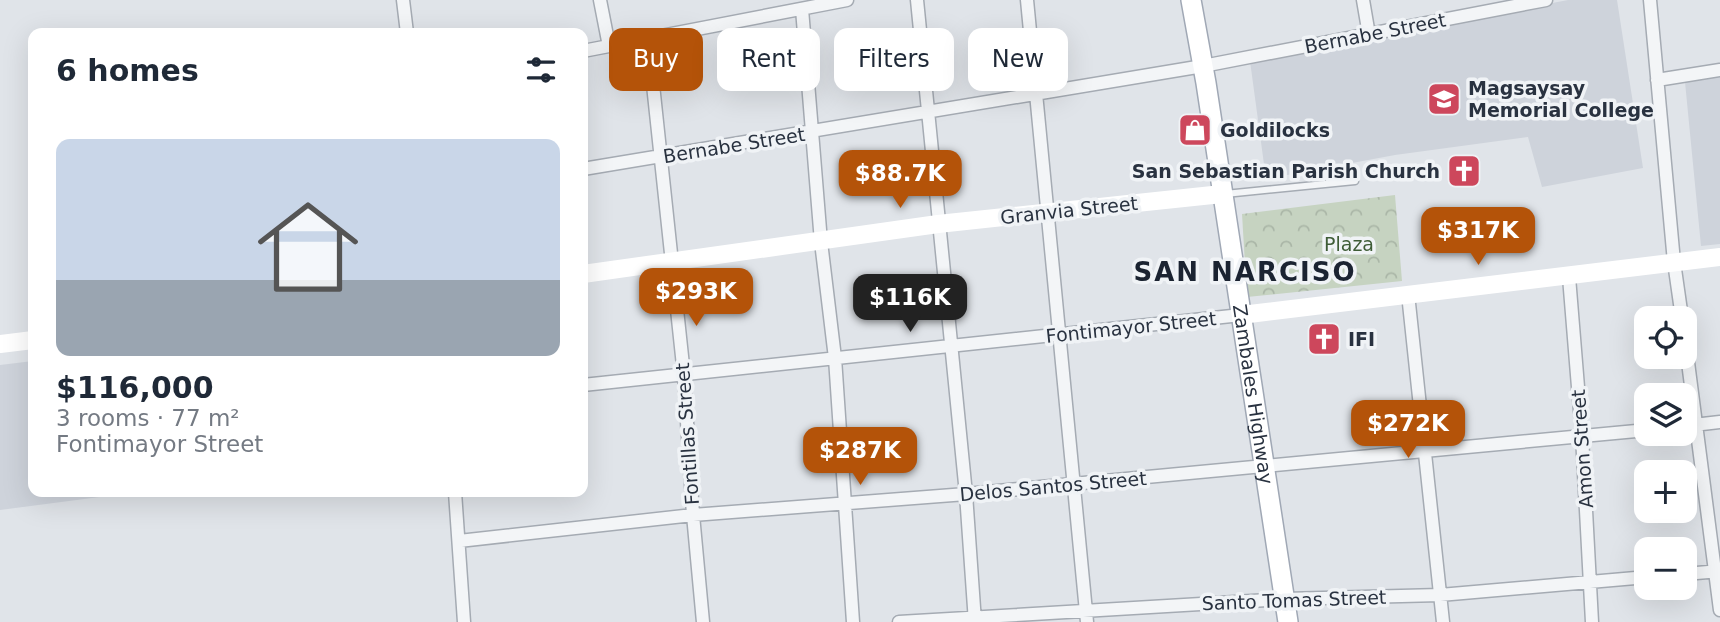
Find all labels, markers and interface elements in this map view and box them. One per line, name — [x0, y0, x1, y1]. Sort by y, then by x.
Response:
street label: Bernabe Street — [1303, 9, 1447, 57]
chip: Buy — [609, 28, 703, 91]
chip: Rent — [717, 28, 820, 91]
chip: Filters — [834, 28, 954, 91]
chip: New — [968, 28, 1068, 91]
icon: filters — [522, 51, 560, 89]
text: 6 homes — [56, 53, 199, 88]
place label: Magsaysay Memorial College — [1468, 77, 1654, 121]
school or university icon: Magsaysay Memorial College — [1425, 80, 1463, 118]
shop icon: Goldilocks — [1176, 111, 1214, 149]
place label: Goldilocks — [1220, 119, 1330, 141]
street label: Bernabe Street — [661, 123, 807, 167]
pin: $88.7K — [843, 150, 957, 210]
church icon: San Sebastian Parish Church — [1445, 152, 1483, 190]
text: $88.7K — [855, 160, 945, 186]
place label: San Sebastian Parish Church — [1132, 160, 1440, 182]
icon: home — [245, 184, 371, 310]
street label: Granvia Street — [999, 192, 1139, 228]
pin: $317K — [1429, 208, 1527, 267]
text: $317K — [1437, 217, 1519, 243]
park label: Plaza — [1324, 233, 1374, 255]
district label: SAN NARCISO — [1133, 257, 1357, 287]
pin: $293K — [647, 268, 745, 328]
pin: $116K — [861, 274, 959, 334]
text: $293K — [655, 278, 737, 304]
text: $116K — [869, 284, 951, 310]
street label: Zambales Highway — [1229, 302, 1278, 486]
map controls — [1634, 306, 1697, 600]
button: locate — [1634, 306, 1697, 369]
street label: Fontimayor Street — [1045, 307, 1217, 347]
church icon: IFI — [1305, 320, 1343, 358]
place label: IFI — [1348, 328, 1375, 350]
street label: Fontillas Street — [671, 362, 703, 506]
text: $116,000 — [56, 370, 214, 405]
button: layers — [1634, 383, 1697, 446]
street label: Amon Street — [1567, 389, 1597, 509]
pin: $272K — [1359, 400, 1457, 460]
text: 3 rooms · 77 m² — [56, 405, 240, 431]
text: $272K — [1367, 410, 1449, 436]
pin: $287K — [811, 428, 909, 487]
text: Fontimayor Street — [56, 431, 263, 457]
text: $287K — [819, 437, 901, 463]
button: + — [1634, 460, 1697, 523]
street label: Delos Santos Street — [959, 467, 1147, 505]
button: − — [1634, 537, 1697, 600]
street label: Santo Tomas Street — [1201, 586, 1387, 614]

